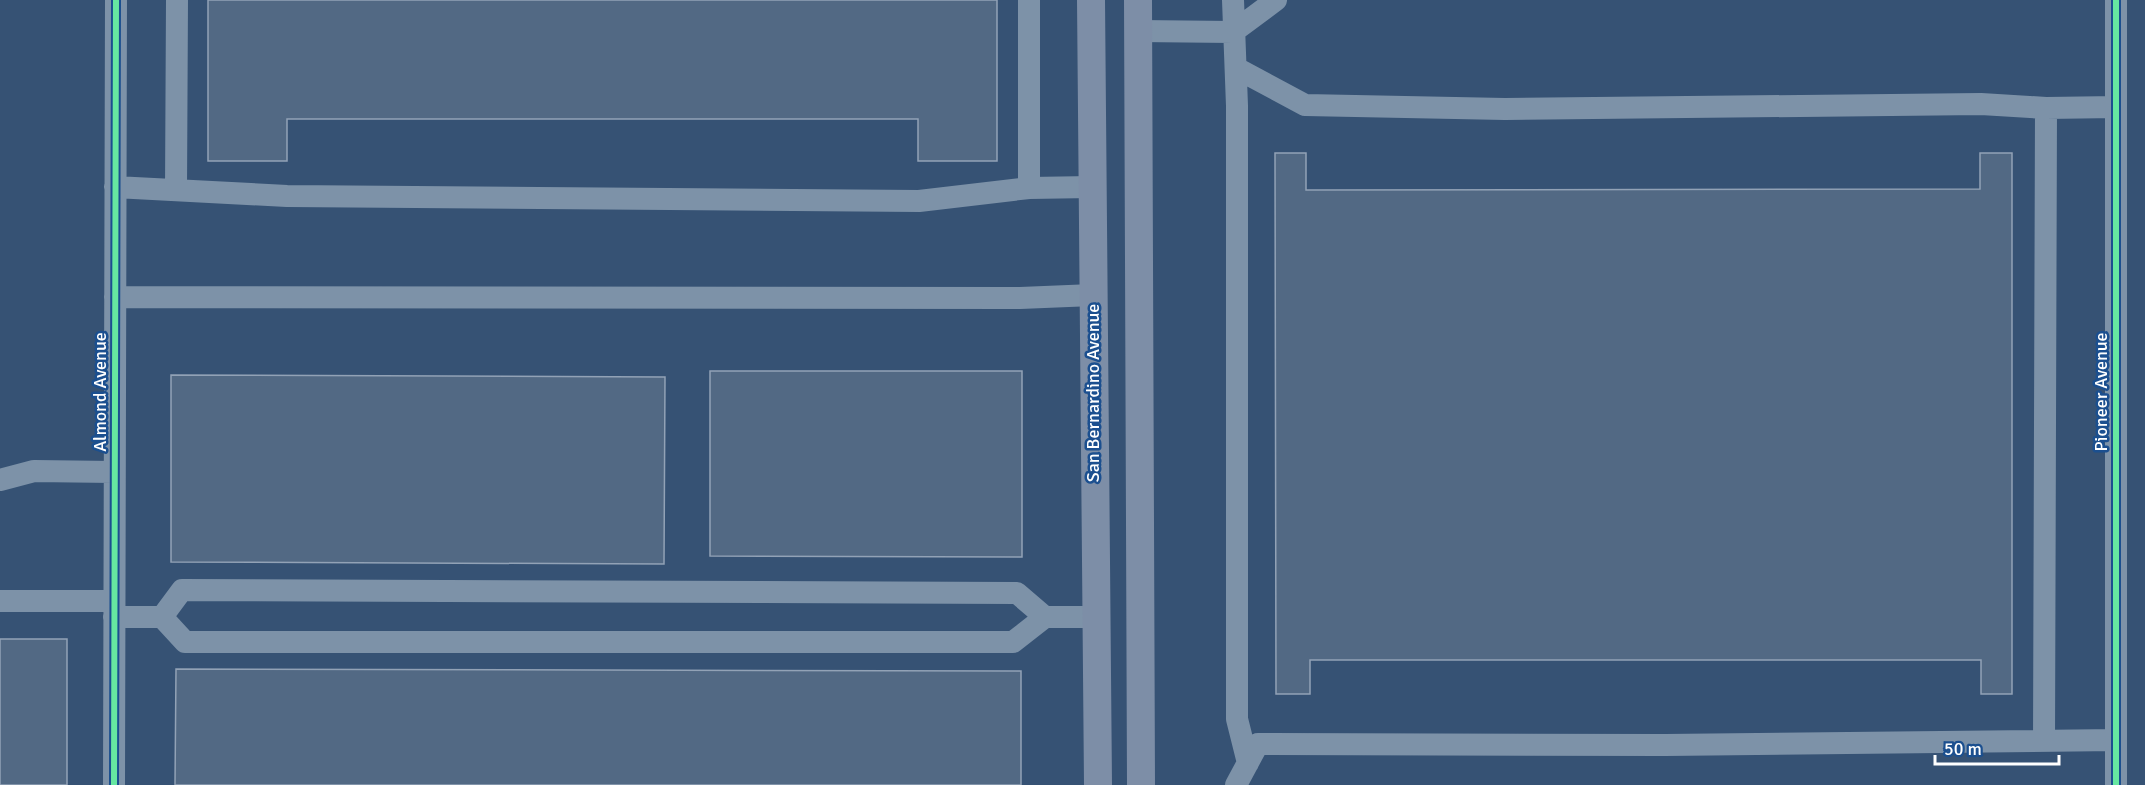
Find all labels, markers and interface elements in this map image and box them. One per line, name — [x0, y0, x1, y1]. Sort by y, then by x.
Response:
street label: San Bernardino Avenue — [1082, 304, 1104, 482]
street label: Almond Avenue — [89, 332, 111, 452]
street label: Pioneer Avenue — [2090, 332, 2112, 452]
scale bar — [1935, 728, 2060, 766]
text: 50 m — [1944, 738, 1982, 760]

